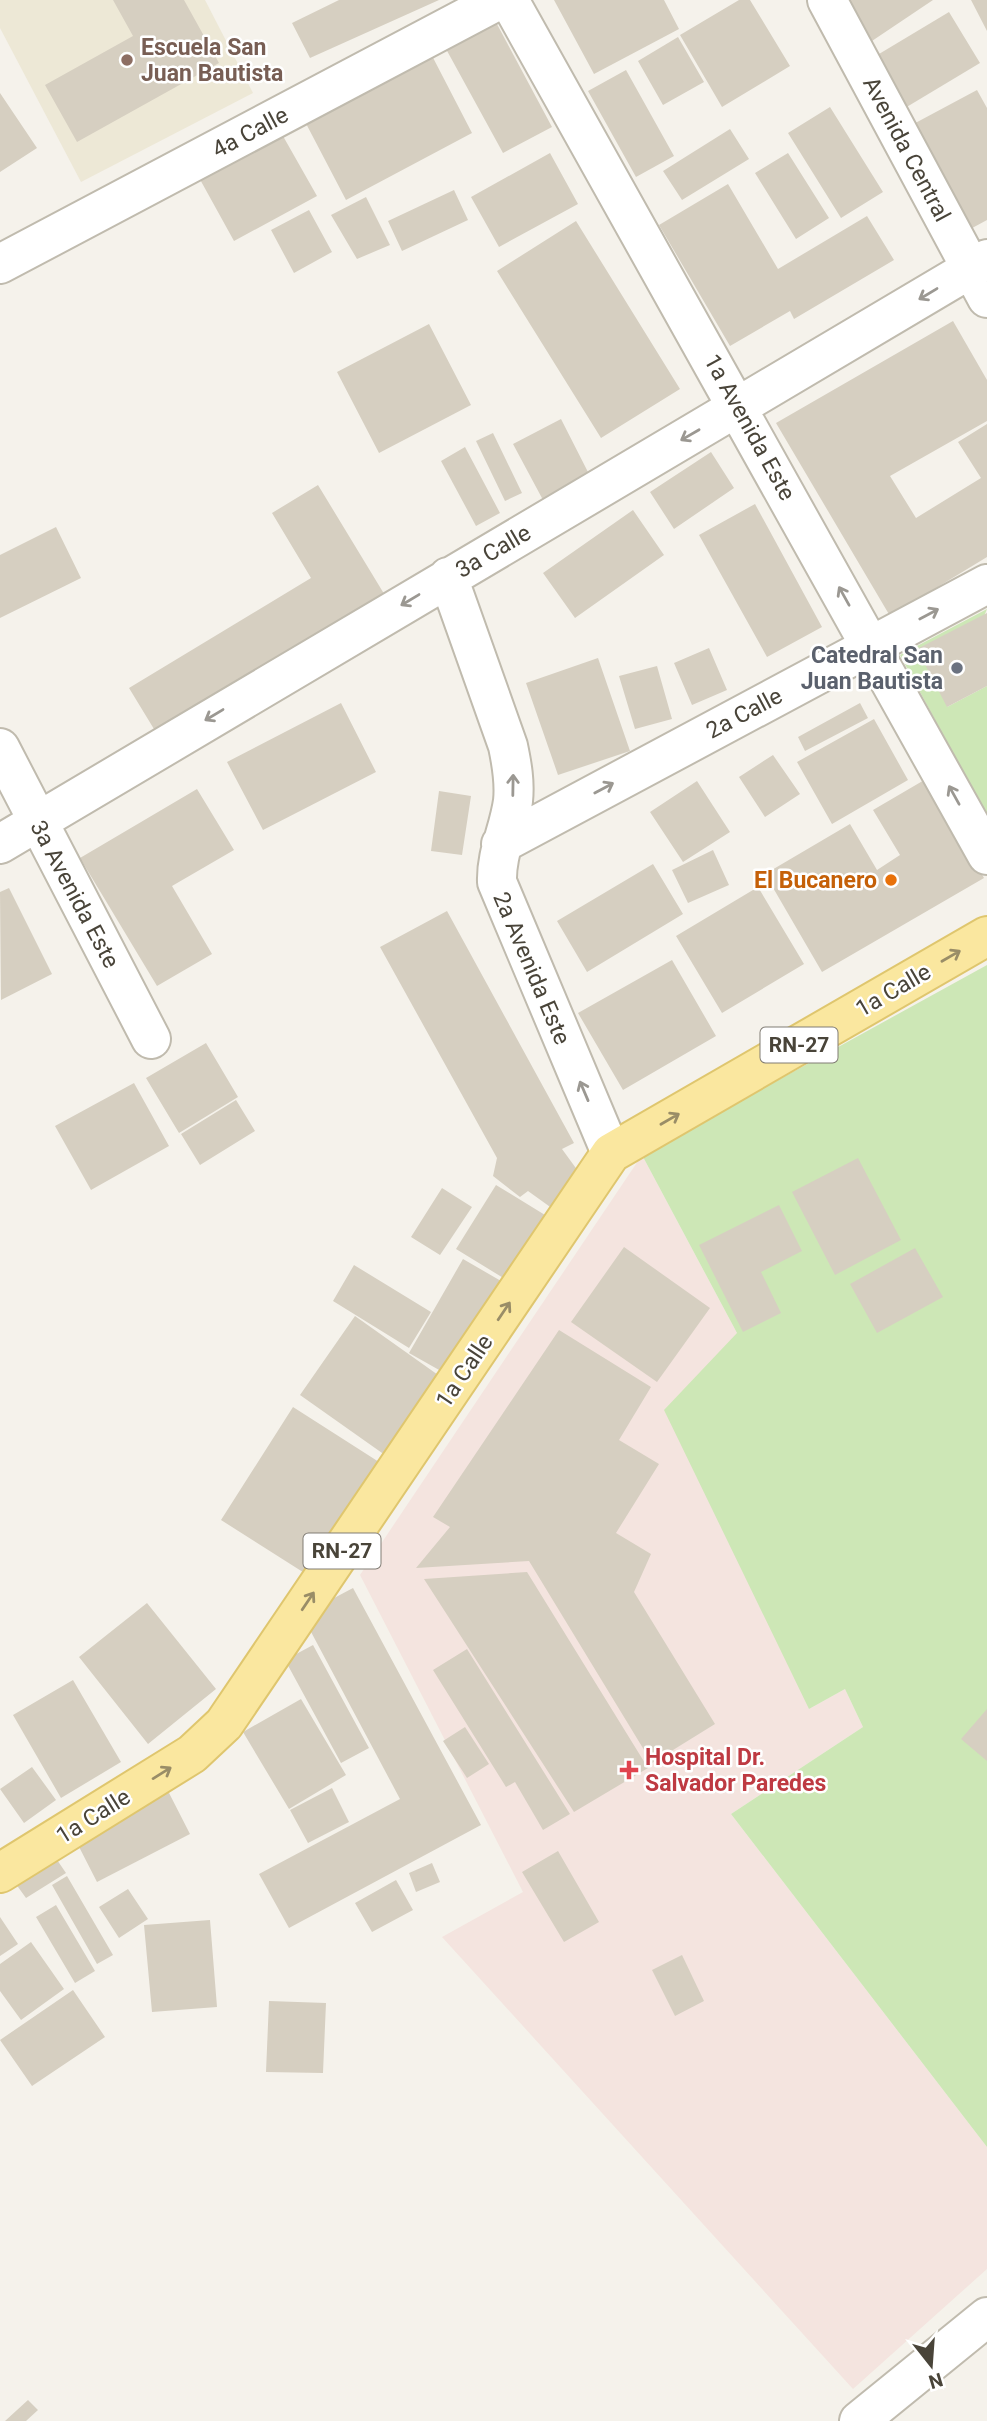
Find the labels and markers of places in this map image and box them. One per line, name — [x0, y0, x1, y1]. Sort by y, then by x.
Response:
place label: Escuela San Juan Bautista — [141, 34, 283, 87]
marker: Escuela San Juan Bautista — [119, 52, 135, 68]
place label: Catedral San Juan Bautista — [801, 642, 943, 695]
marker: Catedral San Juan Bautista — [949, 660, 965, 676]
place label: El Bucanero — [754, 867, 877, 894]
marker: El Bucanero — [883, 872, 899, 888]
place label: Hospital Dr. Salvador Paredes — [645, 1744, 826, 1797]
marker: Hospital Dr. Salvador Paredes — [619, 1760, 639, 1780]

